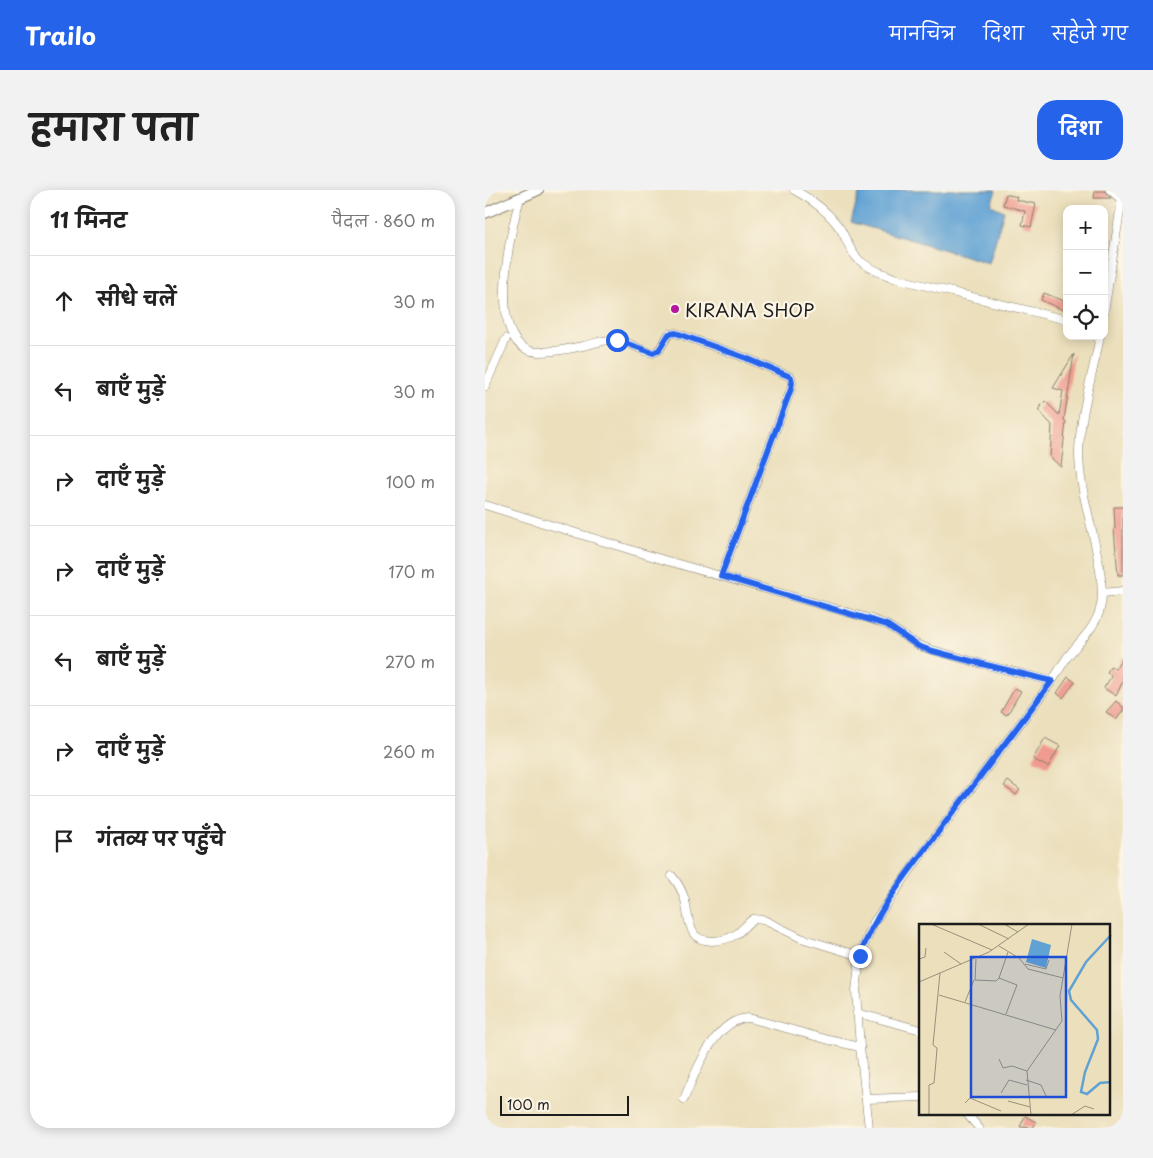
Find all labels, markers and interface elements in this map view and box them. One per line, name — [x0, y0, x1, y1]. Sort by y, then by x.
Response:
text: Trailo — [25, 17, 96, 53]
text: मानचित्र — [889, 19, 955, 46]
text: दिशा — [983, 19, 1024, 46]
text: सहेजे गए — [1052, 19, 1128, 46]
text: हमारा पता — [30, 99, 197, 152]
button: दिशा — [1037, 100, 1123, 160]
text: 11 मिनट — [50, 203, 127, 235]
map controls — [1063, 205, 1108, 340]
button: + — [1063, 205, 1108, 250]
text: पैदल · 860 m — [332, 208, 435, 232]
button: − — [1063, 250, 1108, 295]
text: सीधे चलें — [97, 284, 176, 312]
icon: ahead — [50, 287, 78, 315]
text: 30 m — [393, 289, 435, 313]
button: locate — [1063, 295, 1108, 340]
place label: KIRANA SHOP — [685, 296, 814, 323]
marker: KIRANA SHOP — [669, 303, 681, 315]
route start — [606, 329, 629, 352]
text: बाएँ मुड़ें — [97, 374, 165, 402]
icon: left — [50, 377, 78, 405]
text: 30 m — [393, 379, 435, 403]
text: दाएँ मुड़ें — [97, 464, 164, 492]
icon: right — [50, 467, 78, 495]
text: 100 m — [386, 469, 435, 493]
text: दाएँ मुड़ें — [97, 554, 164, 582]
icon: right — [50, 557, 78, 585]
text: 170 m — [389, 559, 435, 583]
text: बाएँ मुड़ें — [97, 644, 165, 672]
icon: left — [50, 647, 78, 675]
text: 270 m — [385, 649, 435, 673]
text: दाएँ मुड़ें — [97, 734, 164, 762]
icon: right — [50, 737, 78, 765]
text: 260 m — [383, 739, 435, 763]
text: गंतव्य पर पहुँचे — [97, 824, 225, 852]
icon: arrive — [50, 827, 78, 855]
inset map — [919, 924, 1111, 1116]
route end — [849, 945, 872, 968]
scale bar — [500, 1093, 629, 1116]
text: 100 m — [507, 1094, 550, 1115]

